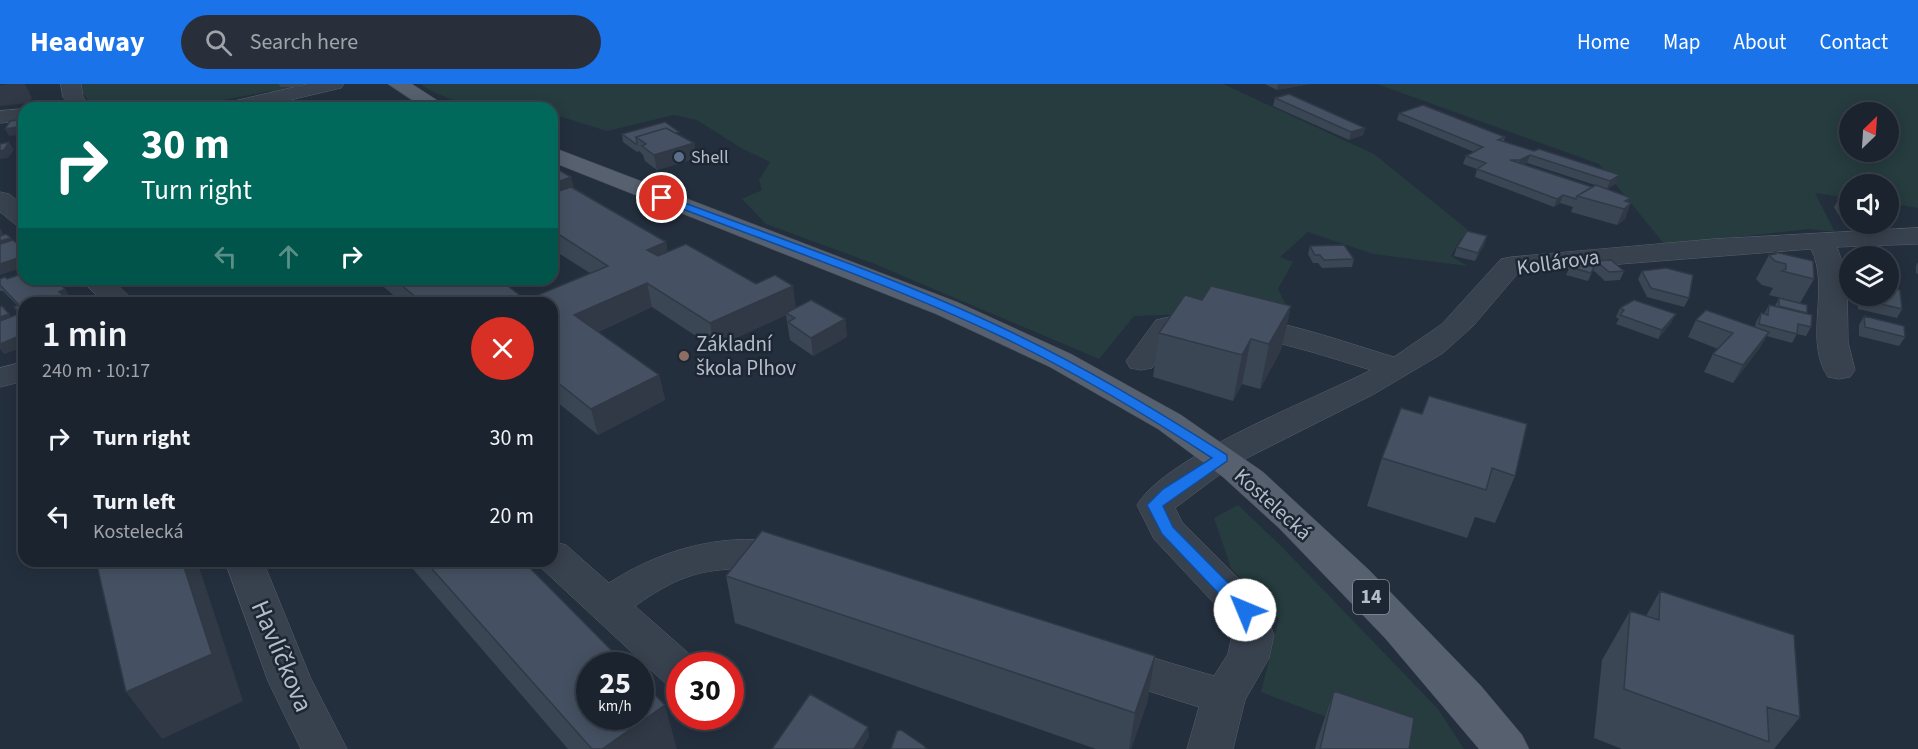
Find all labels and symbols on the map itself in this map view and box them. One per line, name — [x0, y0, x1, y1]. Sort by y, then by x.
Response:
north arrow — [1839, 102, 1899, 162]
place label: Shell — [691, 145, 729, 170]
marker: Shell — [672, 150, 686, 164]
pin — [636, 172, 687, 223]
street label: Kollárova — [1515, 241, 1601, 283]
place label: Základní škola Plhov — [696, 329, 796, 383]
marker: Základní škola Plhov — [677, 349, 691, 363]
street label: Kostelecká — [1228, 461, 1318, 547]
position arrow — [1213, 578, 1277, 642]
road number: 14 — [1353, 580, 1389, 614]
street label: Havlíčkova — [242, 594, 322, 718]
speed limit sign: 30 — [666, 652, 744, 730]

